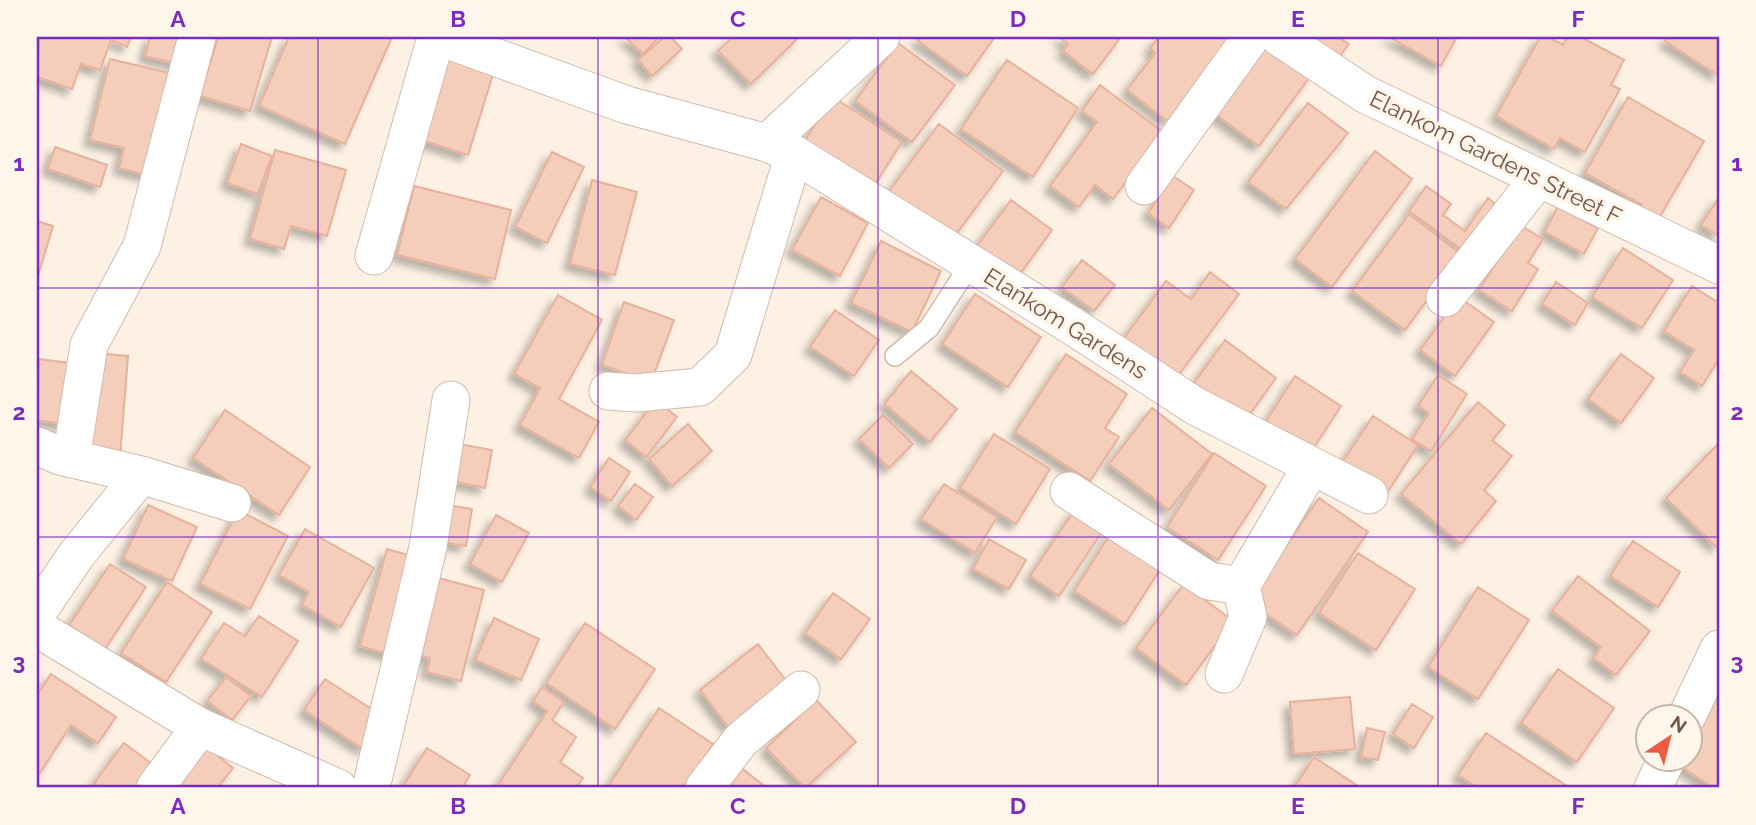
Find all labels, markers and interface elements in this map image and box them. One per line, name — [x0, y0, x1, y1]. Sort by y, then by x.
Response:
text: A — [170, 5, 186, 32]
text: B — [450, 5, 466, 32]
text: C — [730, 5, 746, 32]
text: D — [1010, 5, 1026, 32]
text: E — [1291, 5, 1305, 32]
text: F — [1571, 5, 1585, 32]
street label: Elankom Gardens Street F — [1366, 84, 1626, 230]
text: 1 — [13, 149, 25, 176]
text: 1 — [1731, 149, 1743, 176]
street label: Elankom Gardens — [979, 262, 1153, 384]
text: 2 — [13, 398, 25, 425]
text: 2 — [1731, 398, 1743, 425]
text: 3 — [13, 648, 25, 675]
text: 3 — [1731, 648, 1743, 675]
north arrow — [1634, 702, 1704, 772]
text: N — [1667, 711, 1691, 737]
text: A — [170, 792, 186, 819]
text: B — [450, 792, 466, 819]
text: C — [730, 792, 746, 819]
text: D — [1010, 792, 1026, 819]
text: E — [1291, 792, 1305, 819]
text: F — [1571, 792, 1585, 819]

